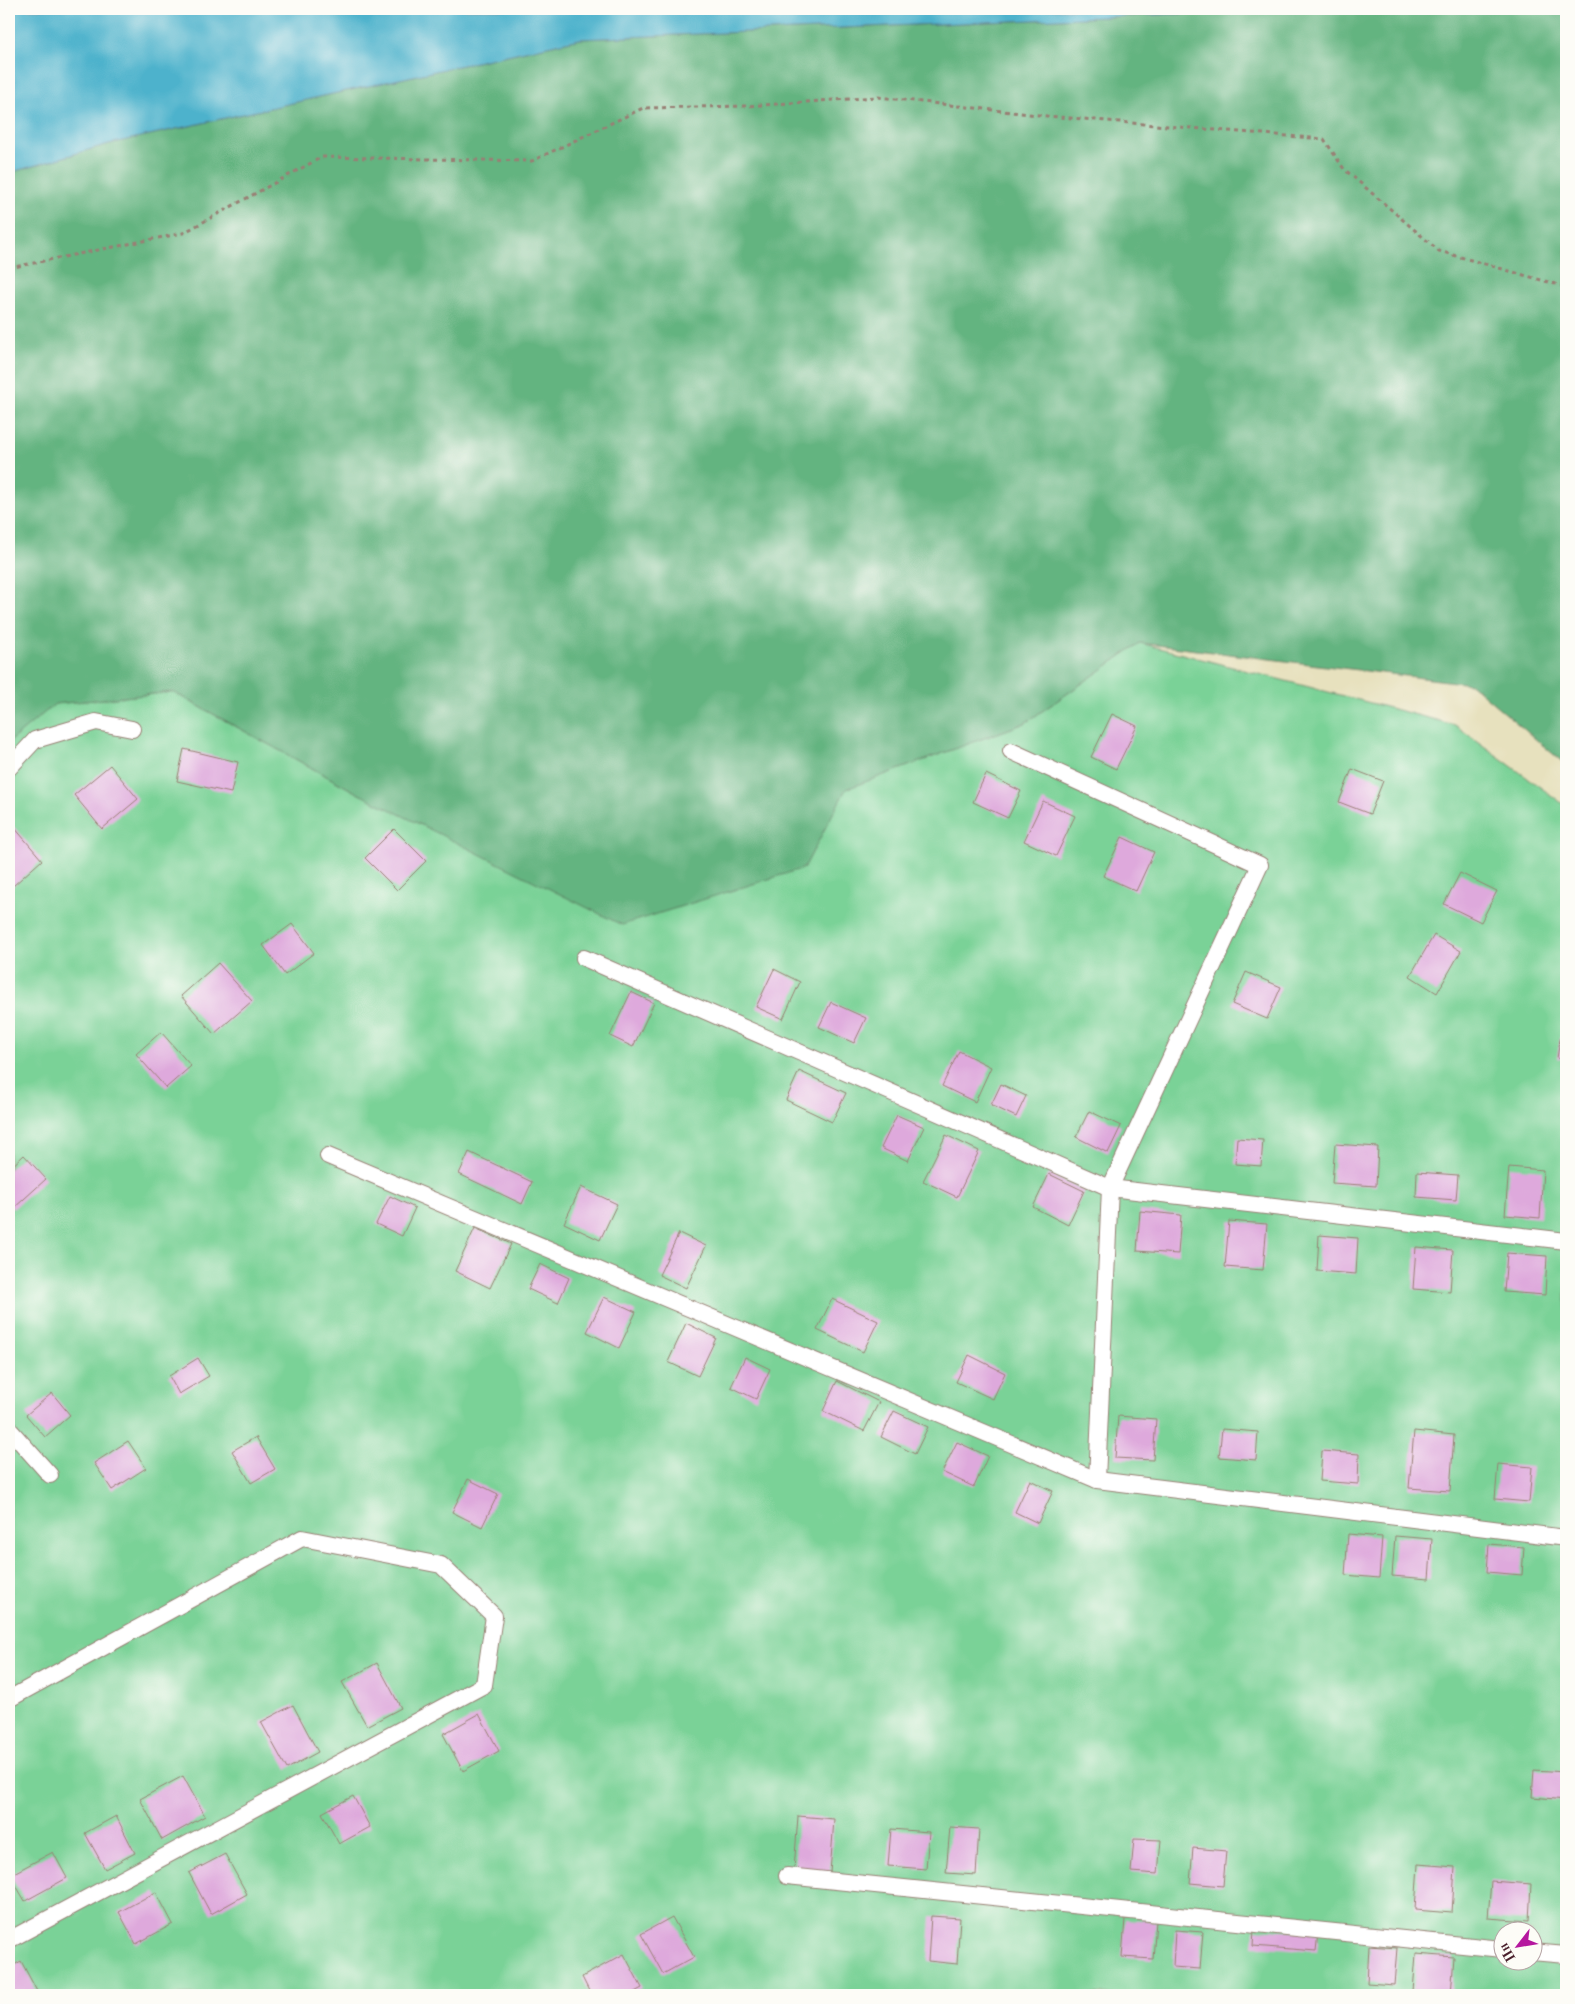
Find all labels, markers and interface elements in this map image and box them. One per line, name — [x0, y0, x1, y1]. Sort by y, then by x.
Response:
north arrow — [1492, 1922, 1542, 1972]
text: Пн — [1497, 1940, 1519, 1964]

